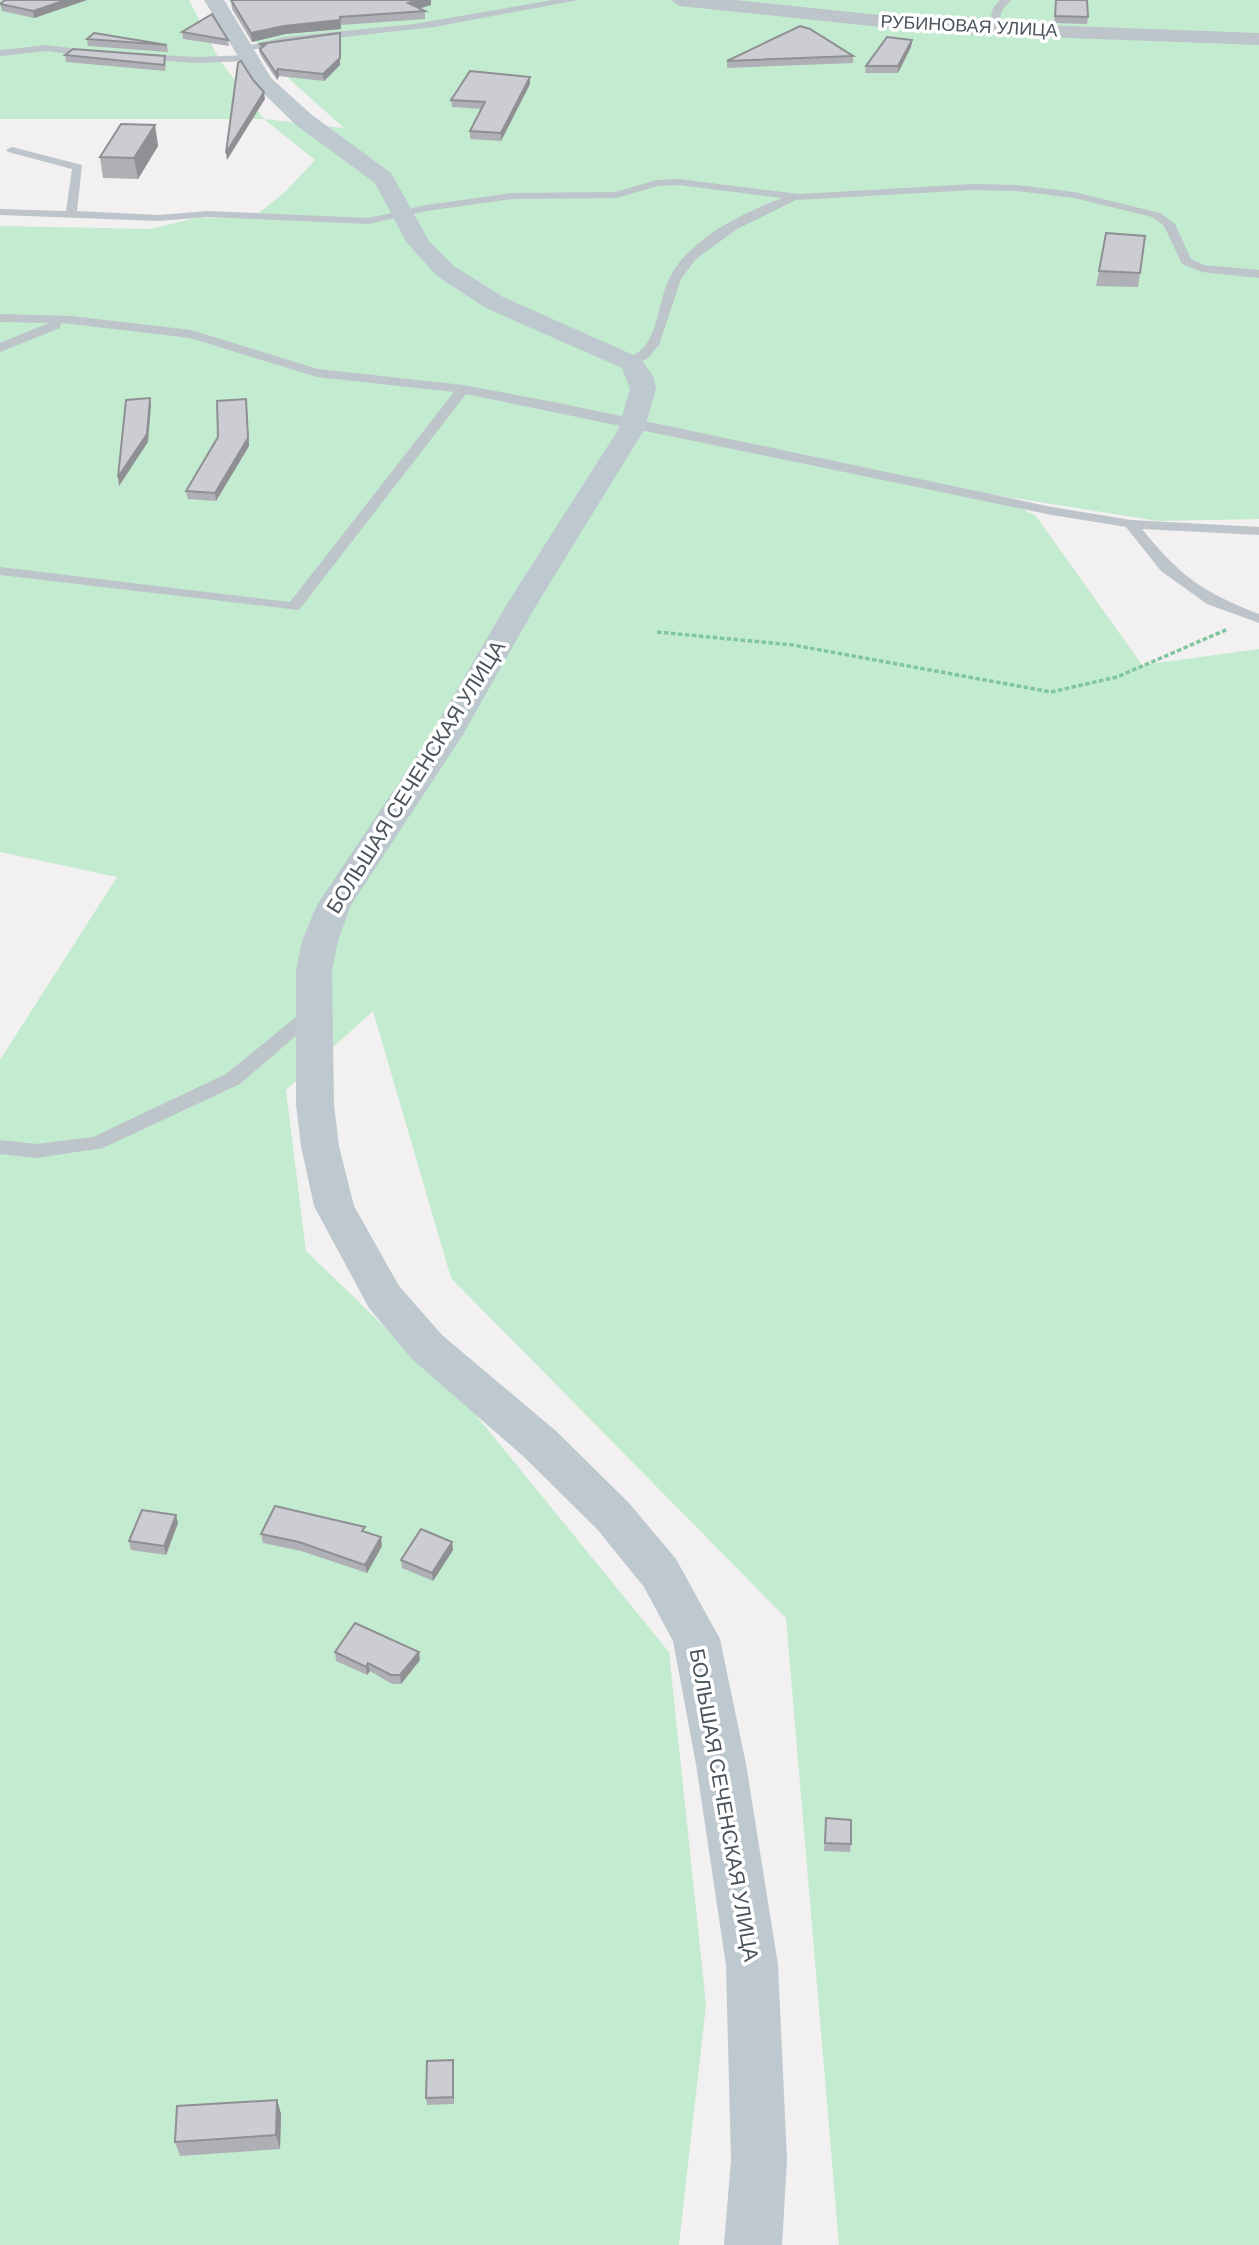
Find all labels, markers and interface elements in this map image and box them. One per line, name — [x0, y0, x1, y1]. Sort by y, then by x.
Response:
street label: РУБИНОВАЯ УЛИЦА — [880, 11, 1058, 41]
street label: БОЛЬШАЯ СЕЧЕНСКАЯ УЛИЦА — [322, 636, 509, 917]
street label: БОЛЬШАЯ СЕЧЕНСКАЯ УЛИЦА — [686, 1647, 763, 1963]

